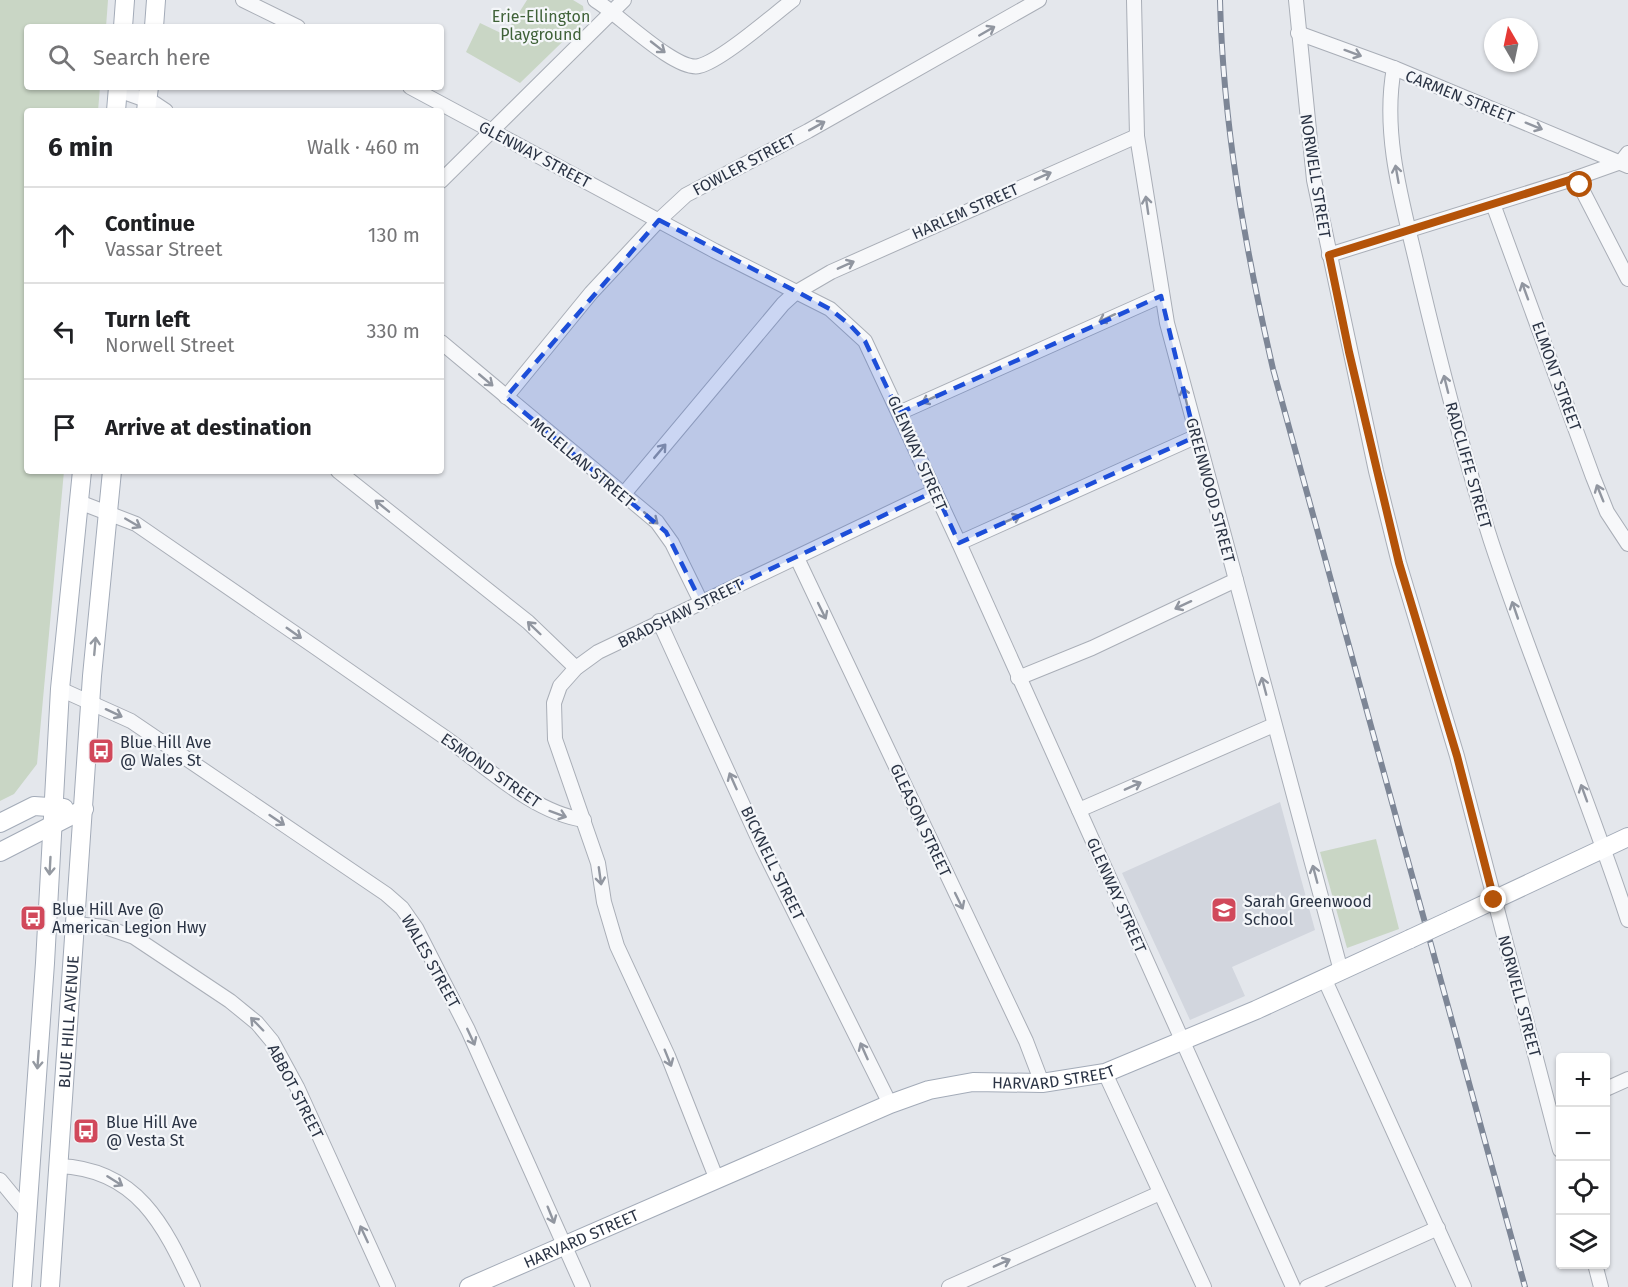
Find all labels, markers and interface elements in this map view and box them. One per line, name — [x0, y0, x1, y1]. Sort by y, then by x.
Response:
park label: Erie-Ellington Playground — [492, 7, 590, 44]
north arrow — [1484, 18, 1538, 72]
search box — [24, 24, 444, 90]
one-way arrow — [978, 24, 995, 36]
icon: search — [45, 41, 78, 74]
one-way arrow — [650, 41, 666, 54]
text: Search here — [93, 44, 211, 71]
one-way arrow — [1343, 48, 1362, 59]
street label: CARMEN STREET — [1403, 66, 1518, 127]
street label: NORWELL STREET — [1296, 113, 1335, 240]
street label: GLENWAY STREET — [476, 117, 595, 192]
one-way arrow — [807, 120, 825, 131]
one-way arrow — [1524, 121, 1542, 132]
street label: FOWLER STREET — [689, 129, 800, 200]
text: 6 min — [48, 132, 113, 163]
text: Walk · 460 m — [307, 135, 420, 159]
one-way arrow — [1391, 164, 1402, 184]
one-way arrow — [1034, 170, 1052, 181]
route start — [1566, 171, 1592, 197]
street label: HARLEM STREET — [909, 179, 1022, 243]
one-way arrow — [1141, 196, 1152, 216]
text: Continue — [105, 210, 195, 237]
icon: ahead — [48, 219, 81, 252]
text: 130 m — [368, 223, 420, 247]
text: Vassar Street — [105, 237, 222, 261]
one-way arrow — [837, 258, 855, 270]
one-way arrow — [1519, 282, 1530, 300]
text: Turn left — [105, 306, 190, 333]
one-way arrow — [1099, 313, 1117, 325]
icon: left — [48, 315, 81, 348]
text: 330 m — [366, 319, 420, 343]
street label: ELMONT STREET — [1528, 319, 1585, 434]
text: Norwell Street — [105, 333, 235, 357]
one-way arrow — [478, 373, 494, 386]
one-way arrow — [1440, 375, 1452, 394]
one-way arrow — [1179, 387, 1191, 406]
street label: GLENWAY STREET — [884, 393, 952, 514]
one-way arrow — [921, 394, 939, 406]
street label: RADCLIFFE STREET — [1441, 400, 1496, 531]
icon: arrive — [48, 411, 81, 444]
street label: MCLELLAN STREET — [527, 413, 639, 512]
text: Arrive at destination — [105, 414, 312, 441]
street label: GREENWOOD STREET — [1182, 415, 1239, 565]
one-way arrow — [653, 444, 667, 459]
one-way arrow — [1594, 484, 1605, 503]
one-way arrow — [374, 499, 390, 512]
one-way arrow — [643, 512, 659, 525]
one-way arrow — [1003, 513, 1021, 524]
one-way arrow — [124, 517, 141, 529]
street label: BRADSHAW STREET — [615, 575, 747, 652]
one-way arrow — [1174, 599, 1192, 611]
one-way arrow — [817, 601, 829, 619]
one-way arrow — [1509, 601, 1520, 620]
one-way arrow — [526, 620, 541, 635]
one-way arrow — [285, 627, 302, 639]
one-way arrow — [90, 636, 101, 656]
one-way arrow — [1257, 677, 1269, 696]
one-way arrow — [104, 707, 122, 719]
street label: ESMOND STREET — [437, 729, 545, 812]
place label: Blue Hill Ave @ Wales St — [120, 733, 211, 770]
bus stop icon: Blue Hill Ave @ Wales St — [86, 736, 116, 766]
street label: GLEASON STREET — [886, 761, 955, 880]
one-way arrow — [727, 772, 738, 790]
one-way arrow — [1123, 780, 1141, 792]
one-way arrow — [1578, 784, 1589, 803]
street label: BICKNELL STREET — [737, 803, 809, 924]
one-way arrow — [549, 809, 567, 820]
one-way arrow — [268, 814, 284, 826]
street label: GLENWAY STREET — [1083, 835, 1151, 956]
one-way arrow — [45, 855, 56, 875]
one-way arrow — [1309, 865, 1320, 884]
one-way arrow — [595, 866, 606, 885]
route end — [1480, 886, 1506, 912]
one-way arrow — [953, 892, 965, 910]
place label: Sarah Greenwood School — [1244, 892, 1372, 929]
school or university icon: Sarah Greenwood School — [1209, 895, 1239, 925]
place label: Blue Hill Ave @ American Legion Hwy — [52, 900, 207, 937]
bus stop icon: Blue Hill Ave @ American Legion Hwy — [18, 903, 48, 933]
street label: WALES STREET — [397, 911, 464, 1012]
street label: NORWELL STREET — [1494, 933, 1545, 1060]
street label: BLUE HILL AVENUE — [55, 955, 83, 1089]
one-way arrow — [250, 1016, 264, 1031]
one-way arrow — [465, 1027, 477, 1045]
street label: ABBOT STREET — [264, 1041, 328, 1142]
one-way arrow — [858, 1042, 870, 1060]
one-way arrow — [663, 1048, 674, 1066]
one-way arrow — [33, 1050, 44, 1070]
map controls — [1556, 1053, 1610, 1269]
button: + — [1556, 1053, 1610, 1107]
street label: HARVARD STREET — [992, 1061, 1119, 1093]
button: − — [1556, 1107, 1610, 1161]
place label: Blue Hill Ave @ Vesta St — [106, 1113, 197, 1150]
bus stop icon: Blue Hill Ave @ Vesta St — [71, 1116, 101, 1146]
button: locate — [1556, 1161, 1610, 1215]
one-way arrow — [106, 1175, 123, 1187]
street label: HARVARD STREET — [521, 1205, 642, 1272]
one-way arrow — [546, 1205, 557, 1223]
button: layers — [1556, 1215, 1610, 1269]
one-way arrow — [357, 1225, 369, 1243]
one-way arrow — [993, 1257, 1011, 1268]

